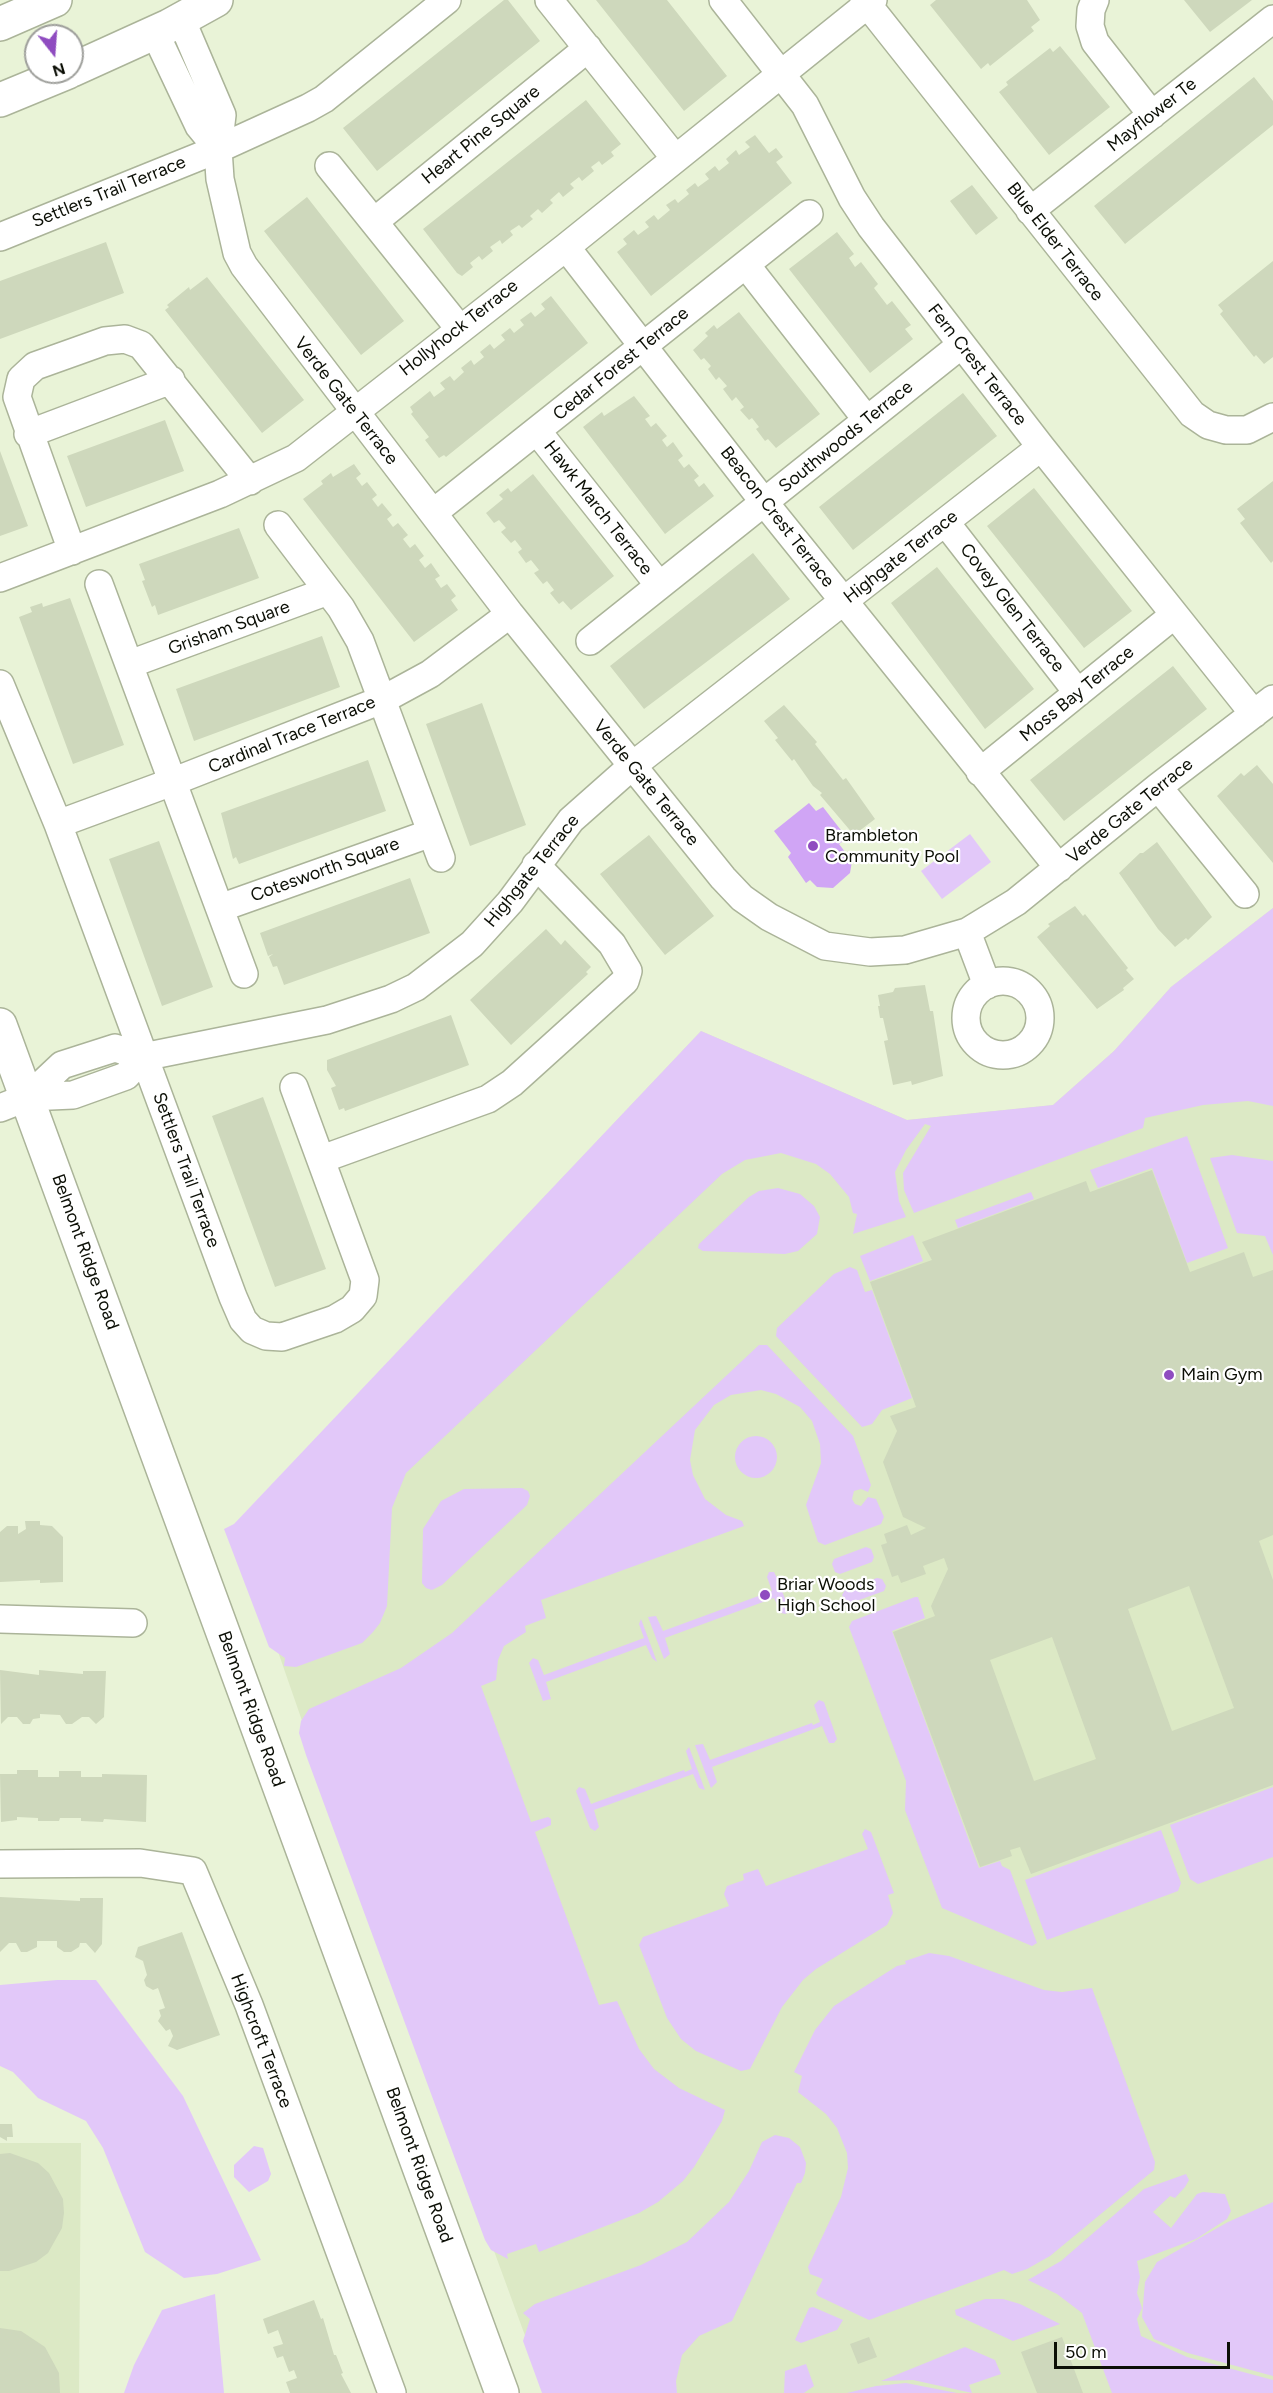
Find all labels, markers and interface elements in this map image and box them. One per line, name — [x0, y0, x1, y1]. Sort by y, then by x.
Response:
north arrow — [24, 24, 84, 84]
text: N — [50, 59, 68, 81]
street label: Mayflower Te — [1103, 73, 1201, 157]
street label: Heart Pine Square — [418, 81, 544, 189]
street label: Settlers Trail Terrace — [29, 151, 189, 233]
street label: Blue Elder Terrace — [1002, 178, 1108, 306]
street label: Hollyhock Terrace — [395, 275, 523, 381]
street label: Fern Crest Terrace — [923, 300, 1031, 430]
street label: Cedar Forest Terrace — [549, 303, 693, 425]
street label: Verde Gate Terrace — [289, 333, 403, 469]
street label: Southwoods Terrace — [775, 376, 917, 498]
street label: Hawk March Terrace — [539, 437, 657, 579]
street label: Beacon Crest Terrace — [715, 442, 839, 592]
street label: Highgate Terrace — [840, 506, 962, 608]
street label: Covey Glen Terrace — [955, 539, 1069, 677]
street label: Grisham Square — [165, 596, 293, 660]
street label: Moss Bay Terrace — [1016, 641, 1138, 747]
street label: Cardinal Trace Terrace — [205, 692, 379, 778]
street label: Verde Gate Terrace — [589, 716, 703, 850]
street label: Verde Gate Terrace — [1063, 754, 1197, 868]
street label: Highgate Terrace — [480, 810, 584, 932]
place label: Brambleton Community Pool — [825, 825, 959, 868]
street label: Cotesworth Square — [248, 833, 402, 907]
marker: Brambleton Community Pool — [806, 839, 820, 853]
street label: Settlers Trail Terrace — [148, 1089, 224, 1251]
street label: Belmont Ridge Road — [47, 1171, 123, 1333]
place label: Main Gym — [1181, 1364, 1263, 1386]
marker: Main Gym — [1162, 1368, 1176, 1382]
place label: Briar Woods High School — [777, 1574, 875, 1616]
marker: Briar Woods High School — [758, 1588, 772, 1602]
street label: Belmont Ridge Road — [213, 1628, 289, 1790]
street label: Highcroft Terrace — [225, 1971, 297, 2111]
street label: Belmont Ridge Road — [381, 2084, 457, 2246]
scale bar — [1057, 2330, 1232, 2368]
text: 50 m — [1065, 2341, 1107, 2363]

